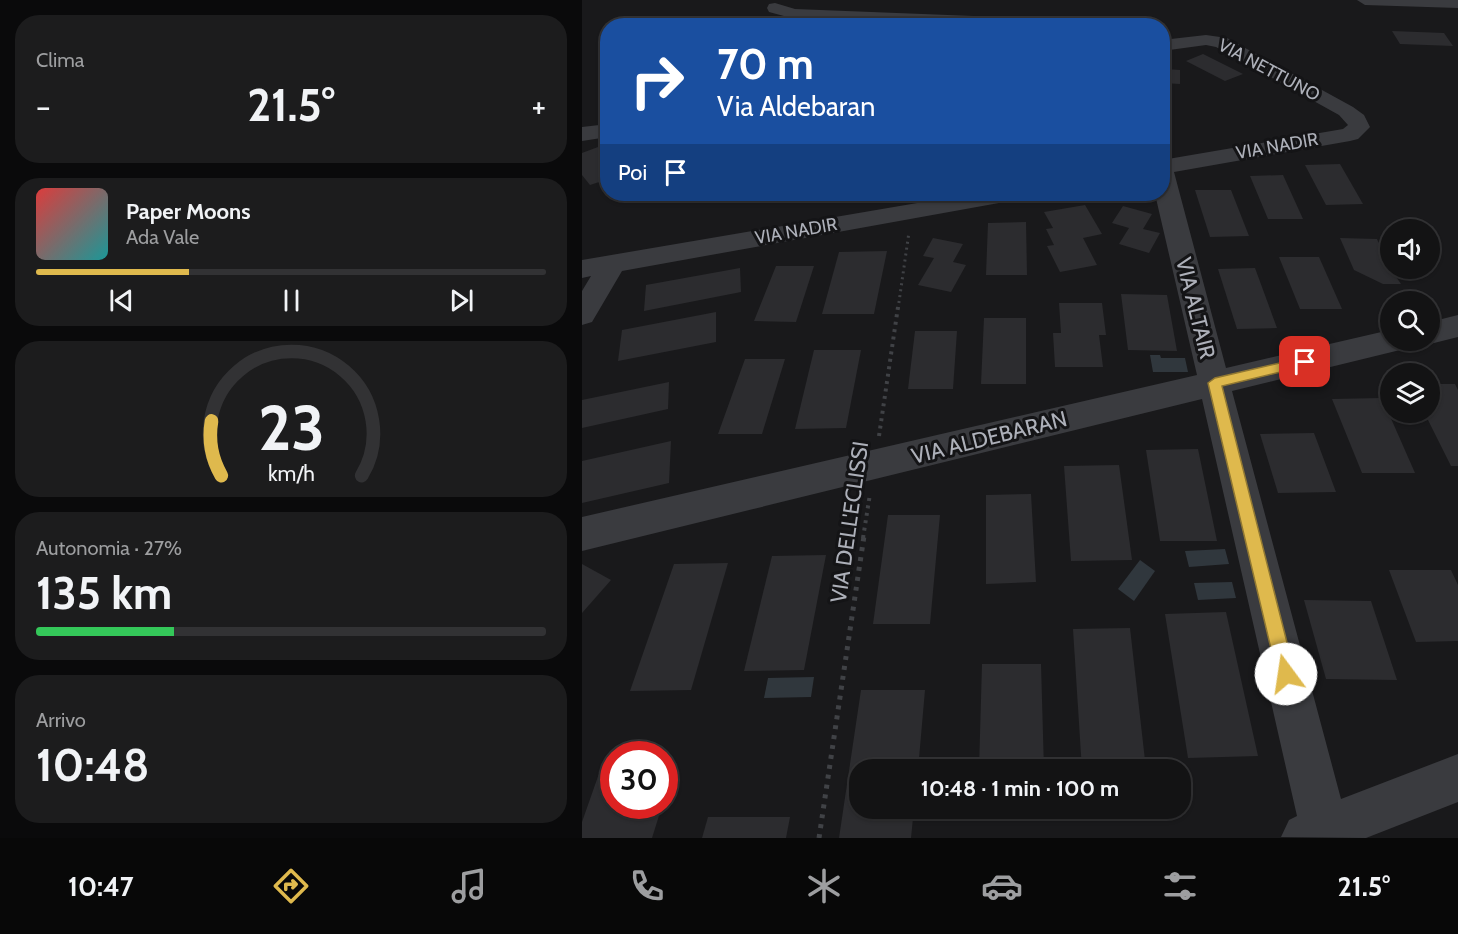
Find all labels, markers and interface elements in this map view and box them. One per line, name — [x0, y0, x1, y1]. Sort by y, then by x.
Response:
street label: VIA NETTUNO — [1214, 34, 1324, 106]
text: 70 m — [717, 38, 814, 90]
icon: right — [618, 42, 696, 120]
text: Clima — [36, 48, 84, 72]
text: 21.5° — [247, 78, 335, 132]
text: − — [36, 86, 51, 126]
text: + — [531, 86, 546, 126]
text: Via Aldebaran — [717, 90, 875, 123]
street label: VIA NADIR — [1234, 128, 1320, 164]
icon: arrive — [659, 156, 692, 189]
text: Poi — [618, 159, 647, 186]
text: Paper Moons — [126, 198, 250, 225]
street label: VIA NADIR — [753, 213, 839, 249]
map controls — [1380, 219, 1440, 423]
button: sound — [1380, 219, 1440, 279]
text: Ada Vale — [126, 225, 199, 249]
street label: VIA ALTAIR — [1170, 255, 1221, 362]
icon: previous — [105, 284, 138, 317]
icon: pause — [275, 284, 308, 317]
icon: next — [445, 284, 478, 317]
button: search — [1380, 291, 1440, 351]
pin — [1279, 336, 1330, 387]
icon: arrive — [1288, 345, 1321, 378]
button: layers — [1380, 363, 1440, 423]
text: 23 — [258, 390, 324, 466]
street label: VIA ALDEBARAN — [909, 405, 1070, 470]
street label: VIA DELL'ECLISSI — [825, 439, 874, 605]
text: km/h — [268, 460, 314, 486]
text: Autonomia · 27% — [36, 536, 182, 560]
text: 135 km — [36, 566, 172, 620]
position arrow — [1254, 642, 1318, 706]
text: Arrivo — [36, 708, 86, 732]
text: 10:48 — [36, 738, 150, 792]
speed limit sign: 30 — [600, 741, 678, 819]
text: 10:48 · 1 min · 100 m — [921, 775, 1119, 802]
icon: directions — [270, 865, 312, 907]
icon: music — [448, 865, 490, 907]
icon: phone — [626, 865, 668, 907]
icon: climate — [803, 865, 845, 907]
icon: car — [981, 865, 1023, 907]
icon: filters — [1159, 865, 1201, 907]
text: 10:47 — [68, 870, 134, 903]
text: 21.5° — [1337, 870, 1390, 903]

